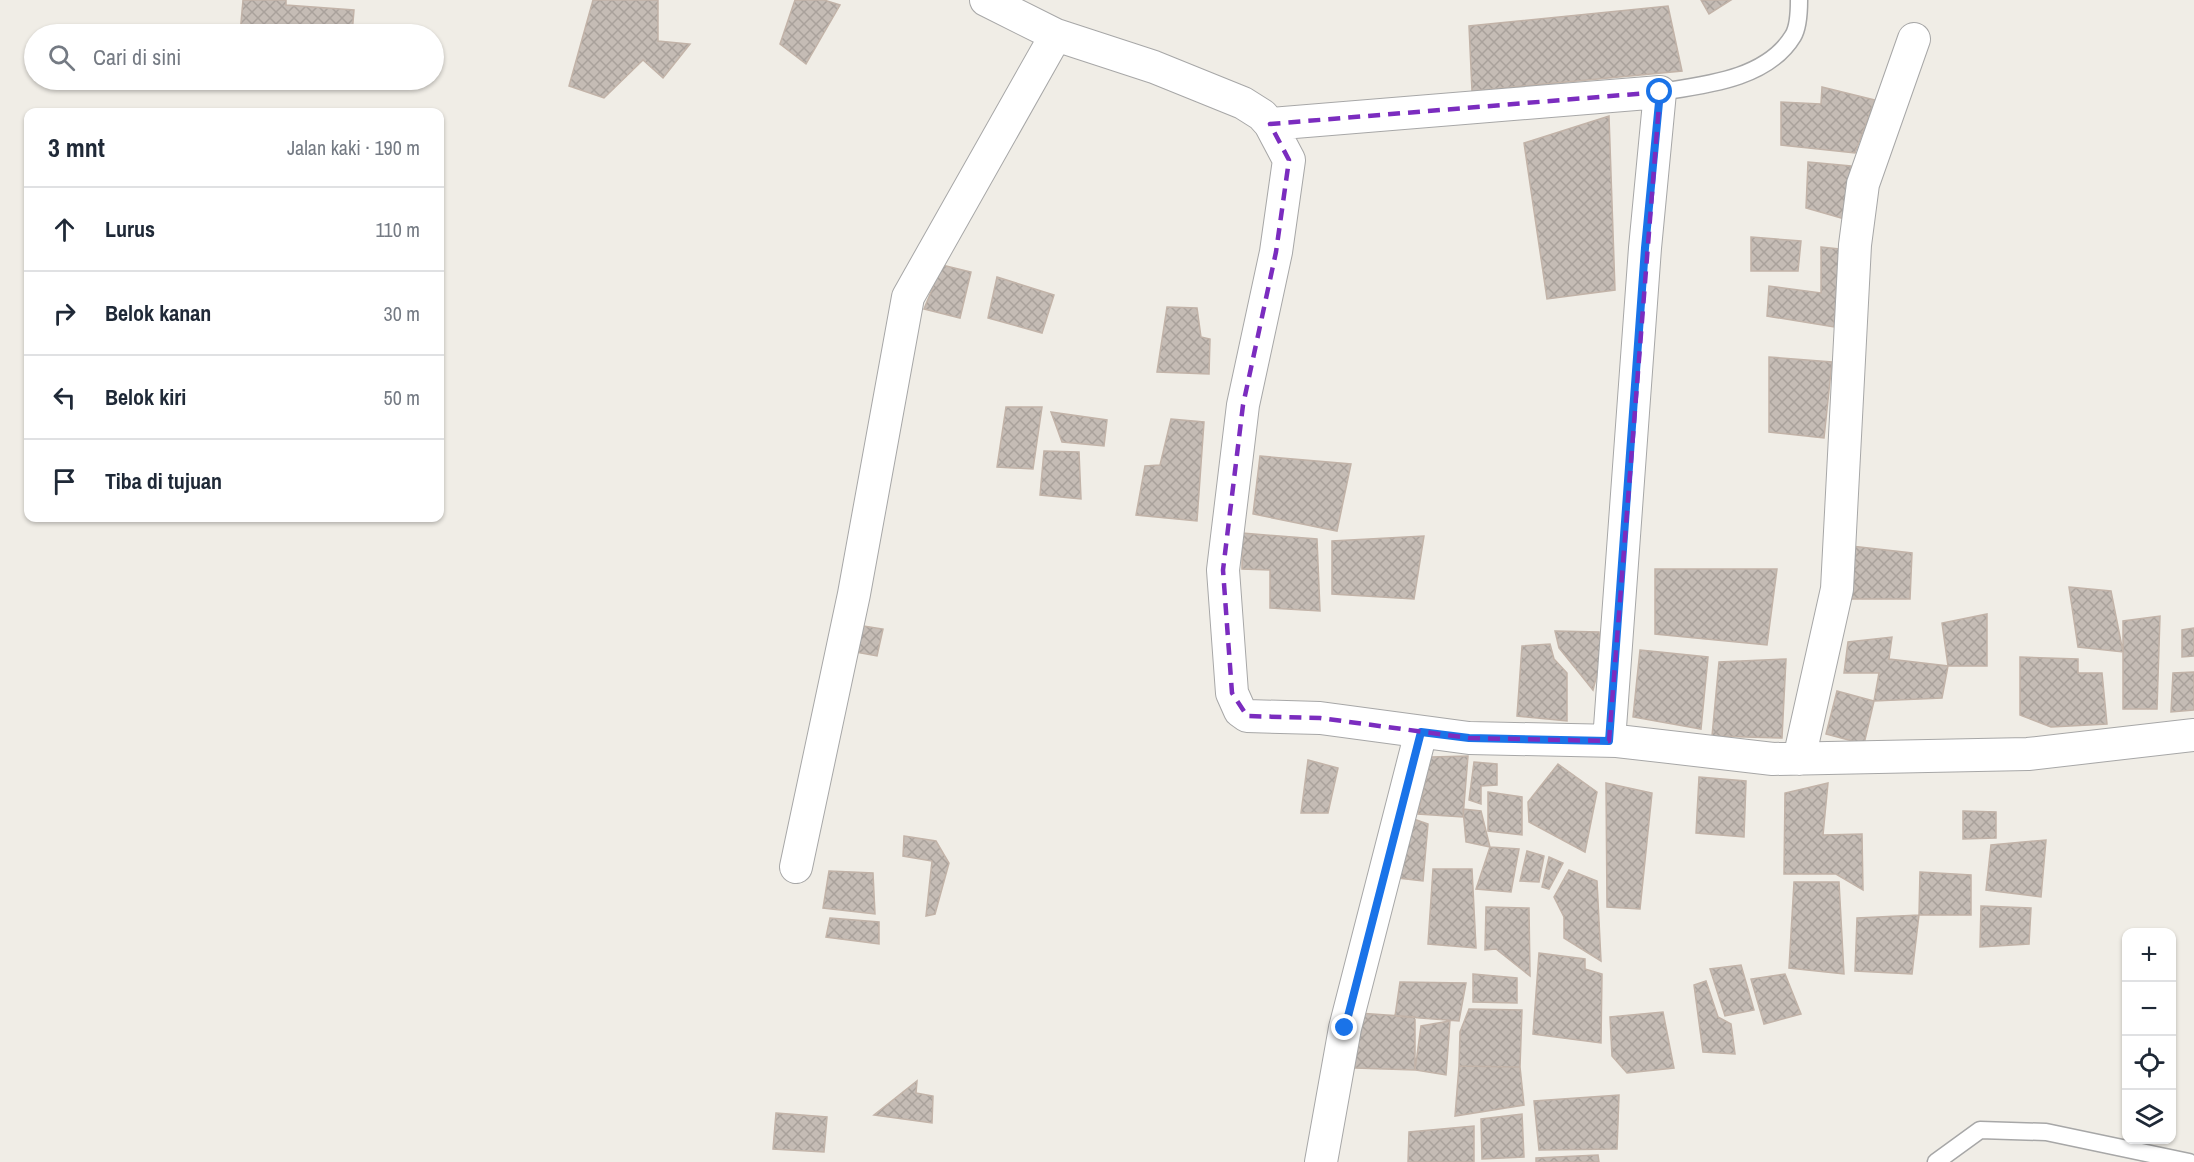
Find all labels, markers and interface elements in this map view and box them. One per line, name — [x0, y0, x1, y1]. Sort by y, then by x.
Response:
search box — [24, 24, 444, 90]
icon: search — [45, 41, 78, 74]
text: Cari di sini — [93, 42, 181, 72]
route start — [1646, 78, 1672, 104]
text: 3 mnt — [48, 130, 105, 165]
text: Jalan kaki · 190 m — [287, 134, 420, 161]
icon: ahead — [48, 213, 81, 246]
text: Lurus — [105, 214, 155, 244]
text: 110 m — [376, 216, 420, 243]
icon: right — [48, 297, 81, 330]
text: Belok kanan — [105, 298, 211, 328]
text: 30 m — [384, 300, 420, 327]
icon: left — [48, 381, 81, 414]
text: Belok kiri — [105, 382, 186, 412]
text: 50 m — [384, 384, 420, 411]
icon: arrive — [48, 465, 81, 498]
text: Tiba di tujuan — [105, 466, 222, 496]
map controls — [2122, 928, 2176, 1144]
button: + — [2122, 928, 2176, 982]
button: − — [2122, 982, 2176, 1036]
route end — [1331, 1014, 1357, 1040]
button: locate — [2122, 1036, 2176, 1090]
button: layers — [2122, 1090, 2176, 1144]

